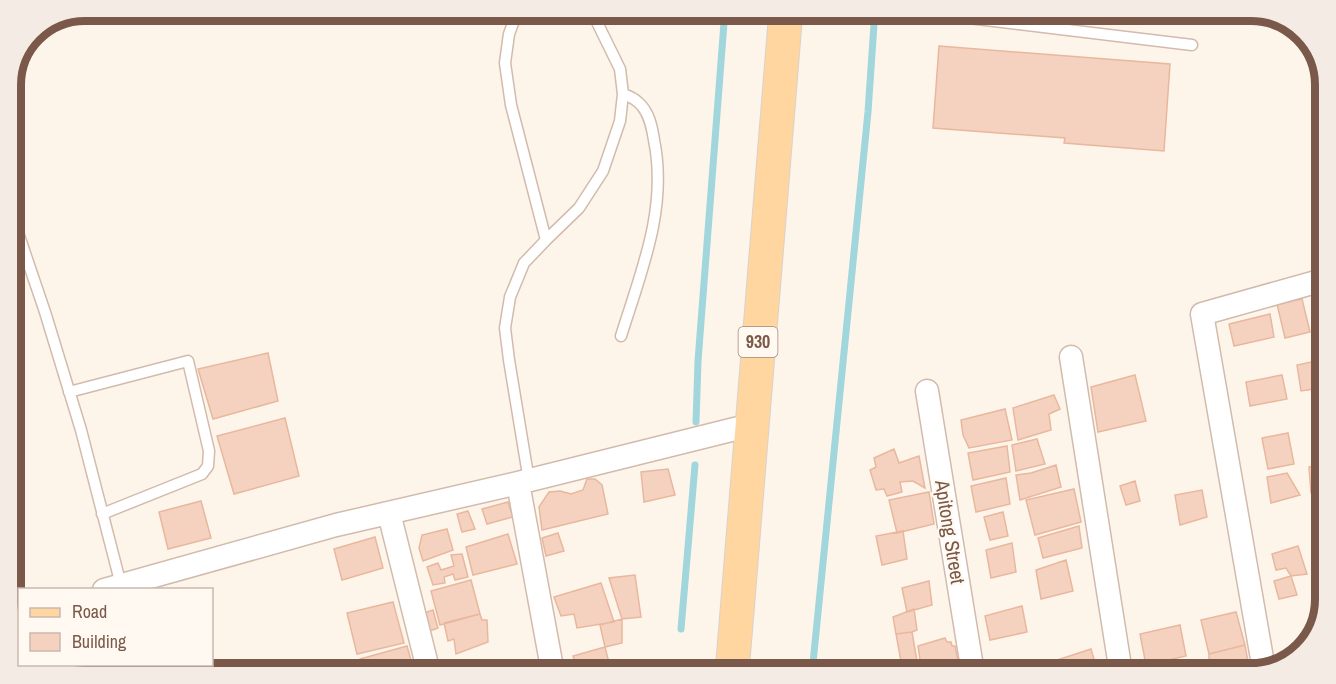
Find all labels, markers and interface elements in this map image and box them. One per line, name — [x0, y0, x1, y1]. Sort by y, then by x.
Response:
road number: 930 — [738, 327, 777, 357]
street label: Apitong Street — [929, 477, 972, 586]
legend — [18, 588, 213, 666]
text: Road — [72, 599, 107, 624]
text: Building — [72, 629, 127, 654]

